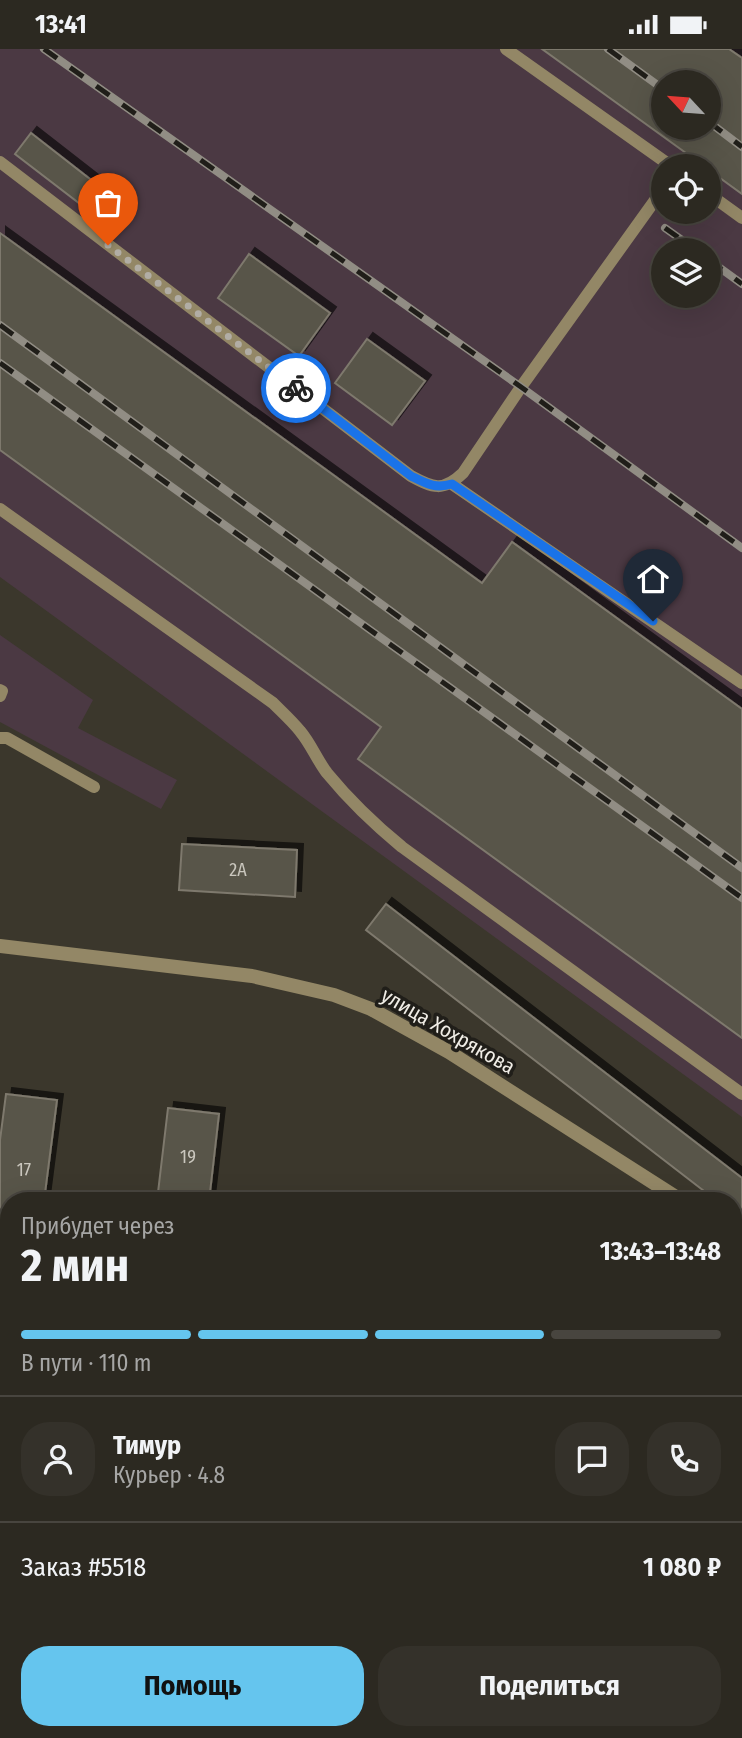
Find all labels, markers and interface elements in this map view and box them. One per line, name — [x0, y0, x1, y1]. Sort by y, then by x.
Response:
text: 13:41 — [35, 9, 87, 40]
north arrow — [651, 70, 721, 140]
map controls — [651, 70, 721, 308]
button: locate — [651, 154, 721, 224]
pin — [78, 173, 138, 245]
icon: bag — [89, 184, 127, 222]
button: layers — [651, 238, 721, 308]
courier — [261, 353, 331, 423]
icon: bike — [277, 369, 315, 407]
pin — [623, 549, 683, 621]
icon: home — [634, 560, 672, 598]
house number: 2А — [229, 859, 247, 881]
street label: улица Хохрякова — [376, 982, 520, 1080]
house number: 19 — [180, 1146, 196, 1168]
house number: 17 — [17, 1159, 31, 1181]
text: Прибудет через — [21, 1212, 174, 1240]
text: 13:43–13:48 — [600, 1236, 721, 1267]
text: 2 мин — [21, 1238, 129, 1293]
text: В пути · 110 m — [21, 1349, 152, 1377]
button: person — [21, 1422, 95, 1496]
button: chat — [555, 1422, 629, 1496]
button: phone — [647, 1422, 721, 1496]
text: Тимур — [113, 1430, 181, 1461]
text: Курьер · 4.8 — [113, 1461, 225, 1489]
text: Заказ #5518 — [21, 1552, 146, 1583]
text: 1 080 ₽ — [643, 1552, 721, 1583]
button: Помощь — [21, 1646, 364, 1726]
button: Поделиться — [378, 1646, 721, 1726]

